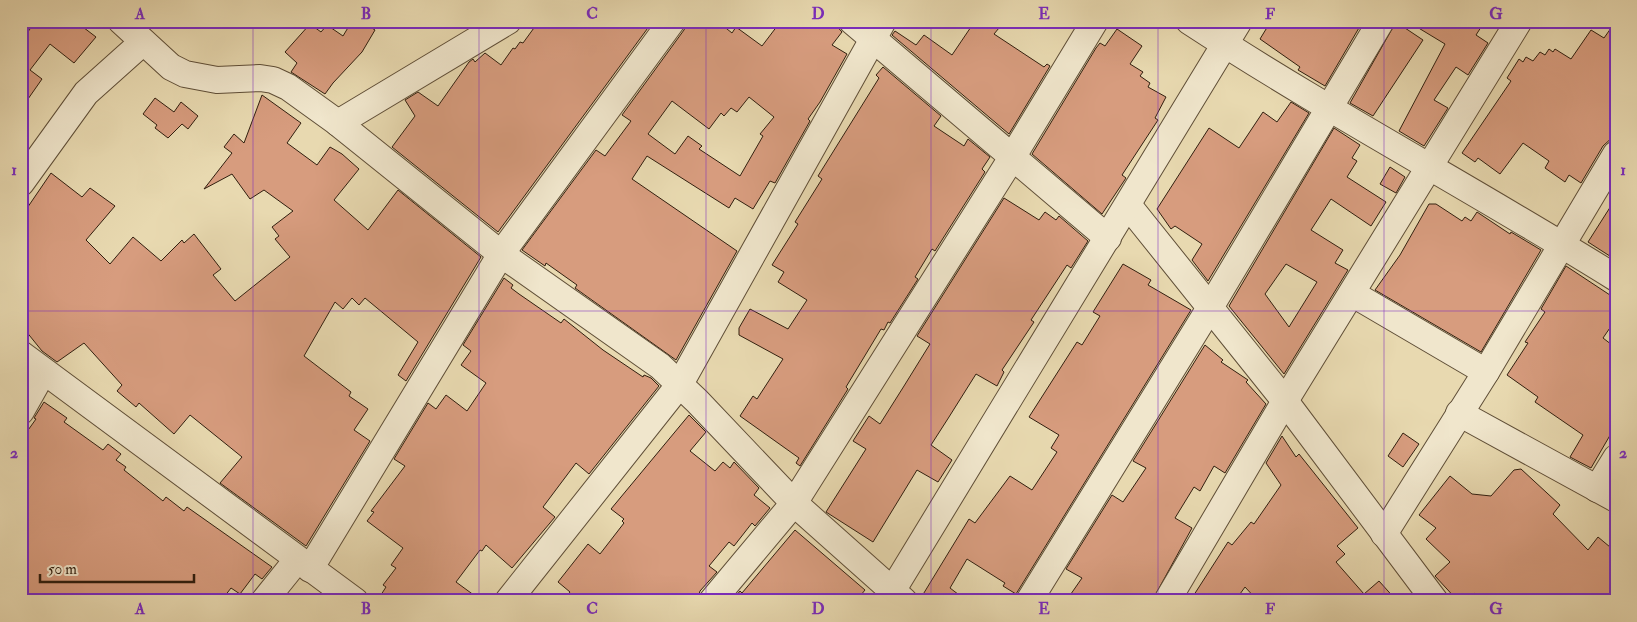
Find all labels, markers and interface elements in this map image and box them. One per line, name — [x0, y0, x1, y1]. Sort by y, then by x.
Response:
text: A — [134, 4, 146, 24]
text: B — [361, 4, 371, 24]
text: C — [586, 4, 598, 24]
text: D — [811, 4, 825, 24]
text: E — [1038, 4, 1050, 24]
text: F — [1265, 4, 1275, 24]
text: G — [1489, 4, 1503, 24]
text: 1 — [11, 160, 17, 180]
text: 1 — [1620, 160, 1626, 180]
text: 2 — [10, 443, 18, 463]
text: 2 — [1619, 443, 1627, 463]
scale bar — [40, 552, 194, 584]
text: 50 m — [48, 560, 77, 579]
text: A — [134, 599, 146, 619]
text: B — [361, 599, 371, 619]
text: C — [586, 599, 598, 619]
text: D — [811, 599, 825, 619]
text: E — [1038, 599, 1050, 619]
text: F — [1265, 599, 1275, 619]
text: G — [1489, 599, 1503, 619]

